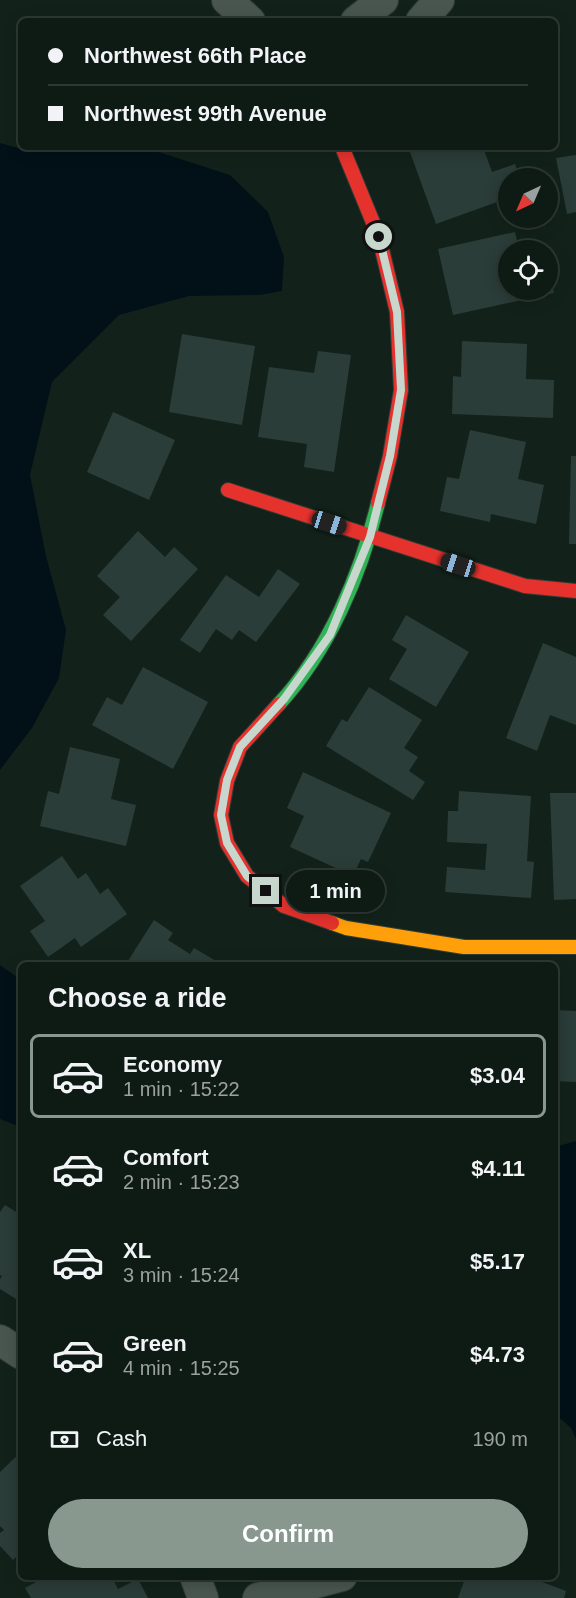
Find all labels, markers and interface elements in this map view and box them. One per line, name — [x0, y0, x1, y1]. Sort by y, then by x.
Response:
text: Northwest 66th Place — [84, 43, 307, 68]
text: Northwest 99th Avenue — [84, 101, 327, 126]
north arrow — [498, 168, 558, 228]
map controls — [498, 168, 558, 300]
route start — [365, 223, 392, 250]
button: locate — [498, 240, 558, 300]
car — [309, 509, 349, 537]
car — [438, 551, 478, 579]
callout: 1 min — [287, 870, 386, 912]
route end — [252, 877, 279, 904]
text: 1 min — [309, 880, 362, 902]
text: Choose a ride — [48, 983, 227, 1013]
icon: car — [51, 1049, 105, 1103]
text: Economy — [123, 1052, 222, 1077]
text: $3.04 — [470, 1063, 525, 1088]
text: 1 min · 15:22 — [123, 1078, 240, 1100]
icon: car — [51, 1142, 105, 1196]
text: Comfort — [123, 1145, 209, 1170]
text: $4.11 — [471, 1156, 525, 1181]
text: 2 min · 15:23 — [123, 1171, 240, 1193]
icon: car — [51, 1235, 105, 1289]
text: XL — [123, 1238, 151, 1263]
text: $5.17 — [470, 1249, 525, 1274]
text: 3 min · 15:24 — [123, 1264, 240, 1286]
icon: car — [51, 1328, 105, 1382]
text: Green — [123, 1331, 187, 1356]
text: $4.73 — [470, 1342, 525, 1367]
text: 4 min · 15:25 — [123, 1357, 240, 1379]
icon: cash — [48, 1423, 81, 1456]
text: Cash — [96, 1426, 147, 1451]
text: 190 m — [472, 1428, 528, 1450]
button: Confirm — [48, 1499, 528, 1568]

